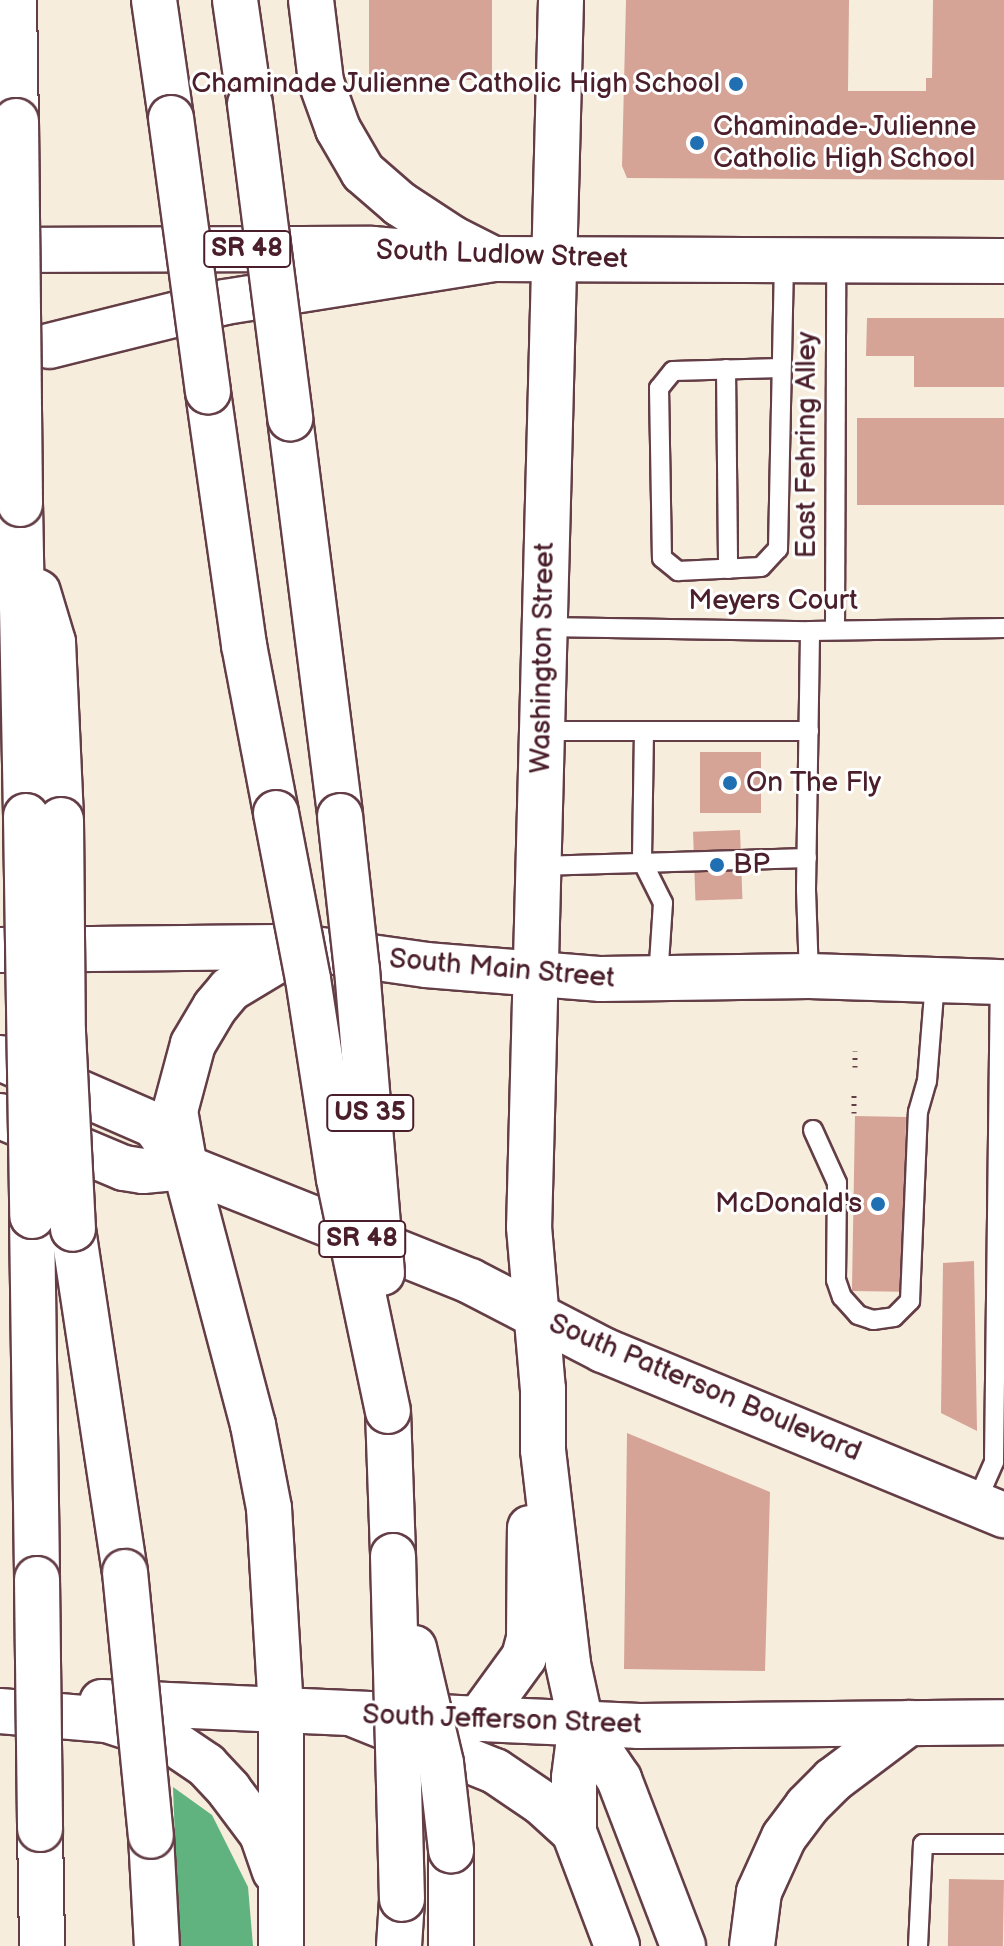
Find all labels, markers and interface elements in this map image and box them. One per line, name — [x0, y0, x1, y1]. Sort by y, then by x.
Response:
place label: Chaminade Julienne Catholic High School — [189, 67, 720, 101]
marker: Chaminade Julienne Catholic High School — [727, 75, 745, 93]
place label: Chaminade-Julienne Catholic High School — [713, 110, 976, 176]
marker: Chaminade-Julienne Catholic High School — [688, 134, 706, 152]
road number: SR 48 — [203, 227, 291, 271]
street label: South Ludlow Street — [375, 234, 629, 276]
street label: East Fehring Alley — [790, 332, 824, 558]
street label: Washington Street — [524, 542, 562, 774]
street label: Meyers Court — [688, 584, 858, 618]
place label: On The Fly — [746, 766, 882, 800]
marker: On The Fly — [721, 774, 739, 792]
place label: BP — [733, 848, 770, 882]
marker: BP — [708, 856, 726, 874]
street label: South Main Street — [388, 942, 616, 996]
road number: US 35 — [326, 1091, 414, 1135]
place label: McDonald's — [715, 1187, 862, 1221]
marker: McDonald's — [869, 1195, 887, 1213]
road number: SR 48 — [318, 1217, 406, 1261]
street label: South Patterson Boulevard — [544, 1307, 866, 1469]
street label: South Jefferson Street — [361, 1698, 643, 1742]

